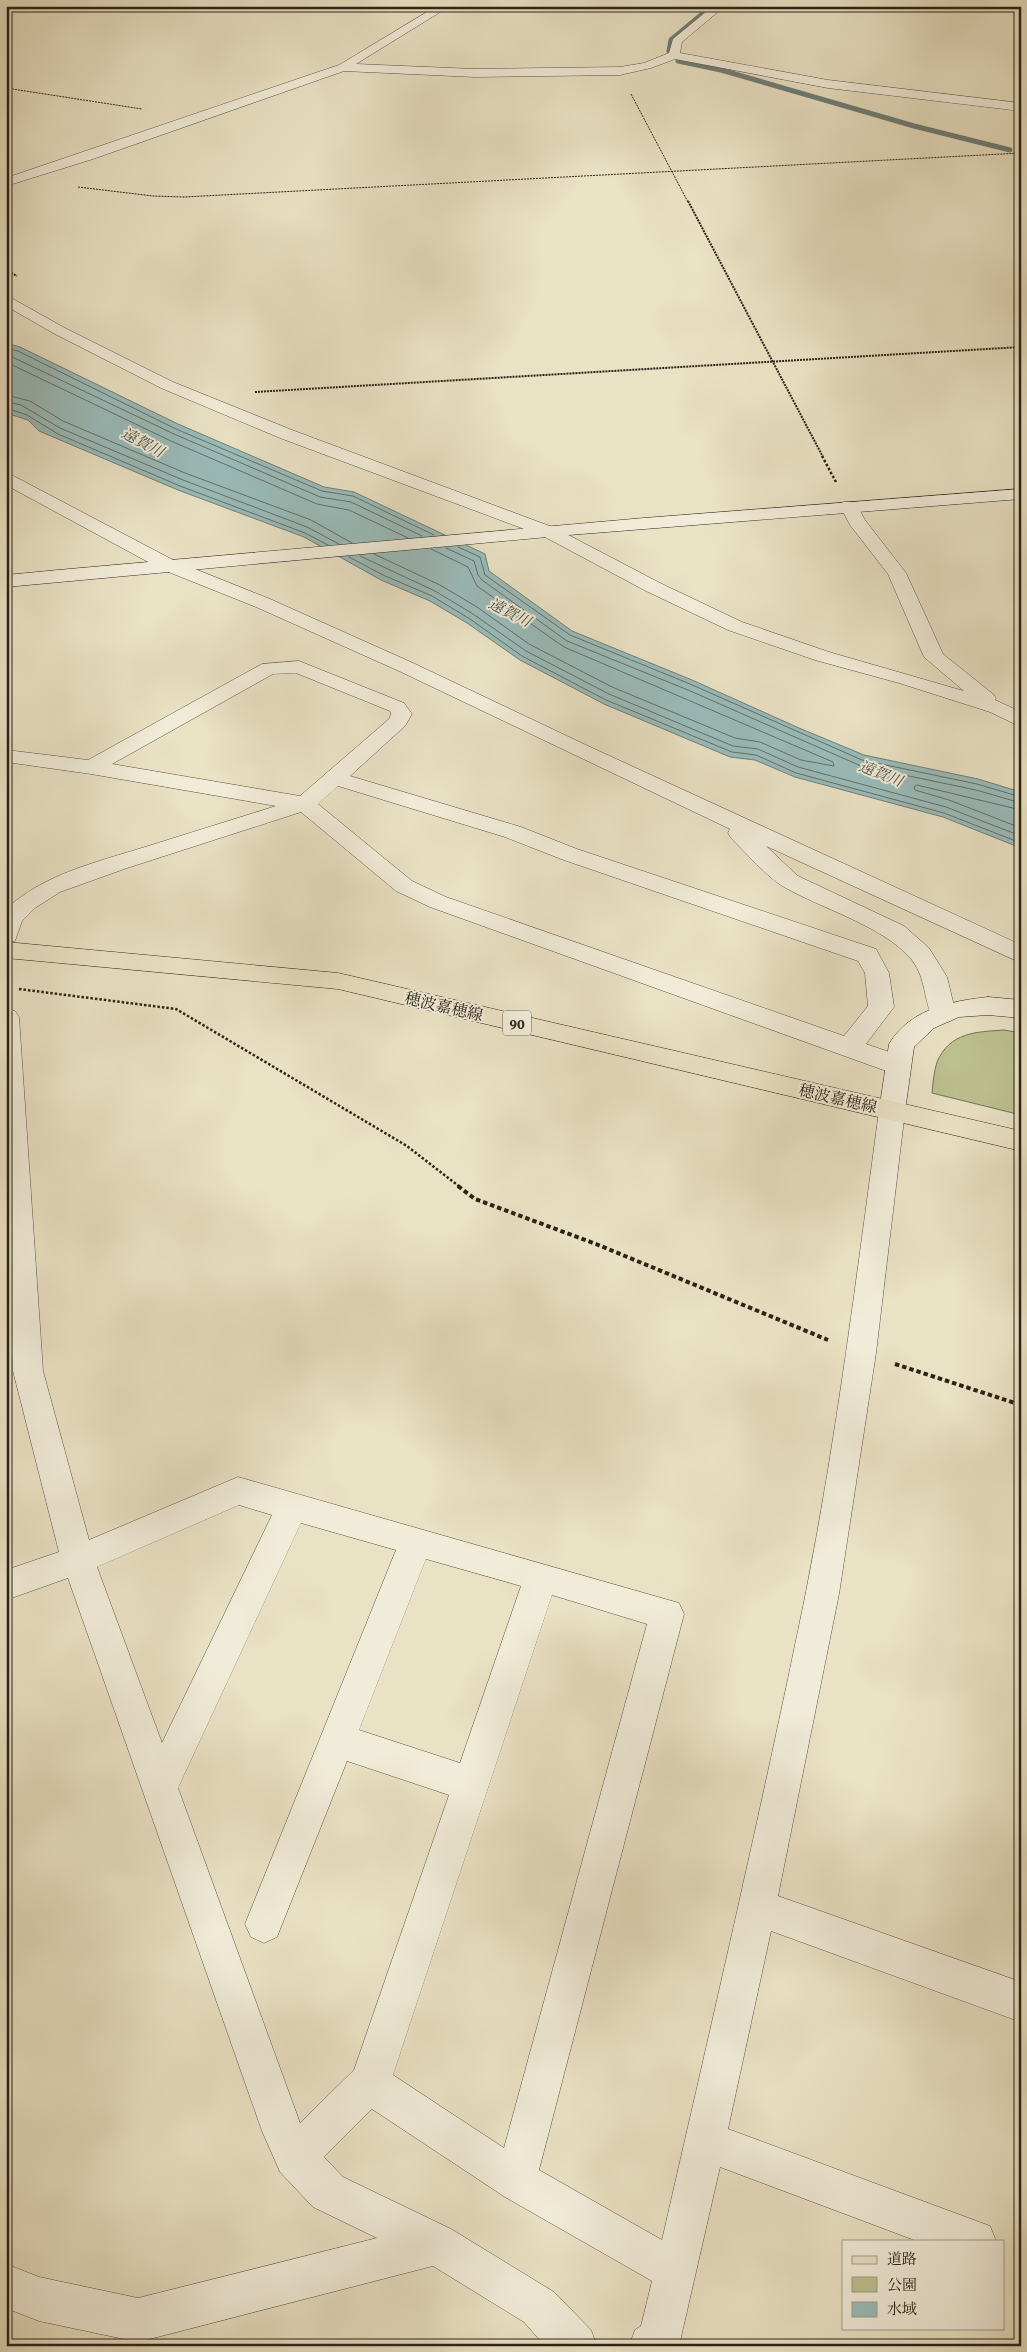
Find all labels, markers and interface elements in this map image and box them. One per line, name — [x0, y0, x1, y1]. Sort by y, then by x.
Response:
water label: 遠賀川 — [118, 422, 170, 463]
water label: 遠賀川 — [485, 592, 537, 632]
water label: 遠賀川 — [856, 755, 908, 792]
street label: 穂波嘉穂線 — [402, 985, 486, 1027]
road number: 90 — [503, 1010, 531, 1036]
street label: 穂波嘉穂線 — [796, 1077, 880, 1119]
legend — [842, 2240, 1004, 2330]
text: 道路 — [887, 2248, 917, 2269]
text: 公園 — [887, 2274, 917, 2295]
text: 水域 — [887, 2298, 917, 2319]

